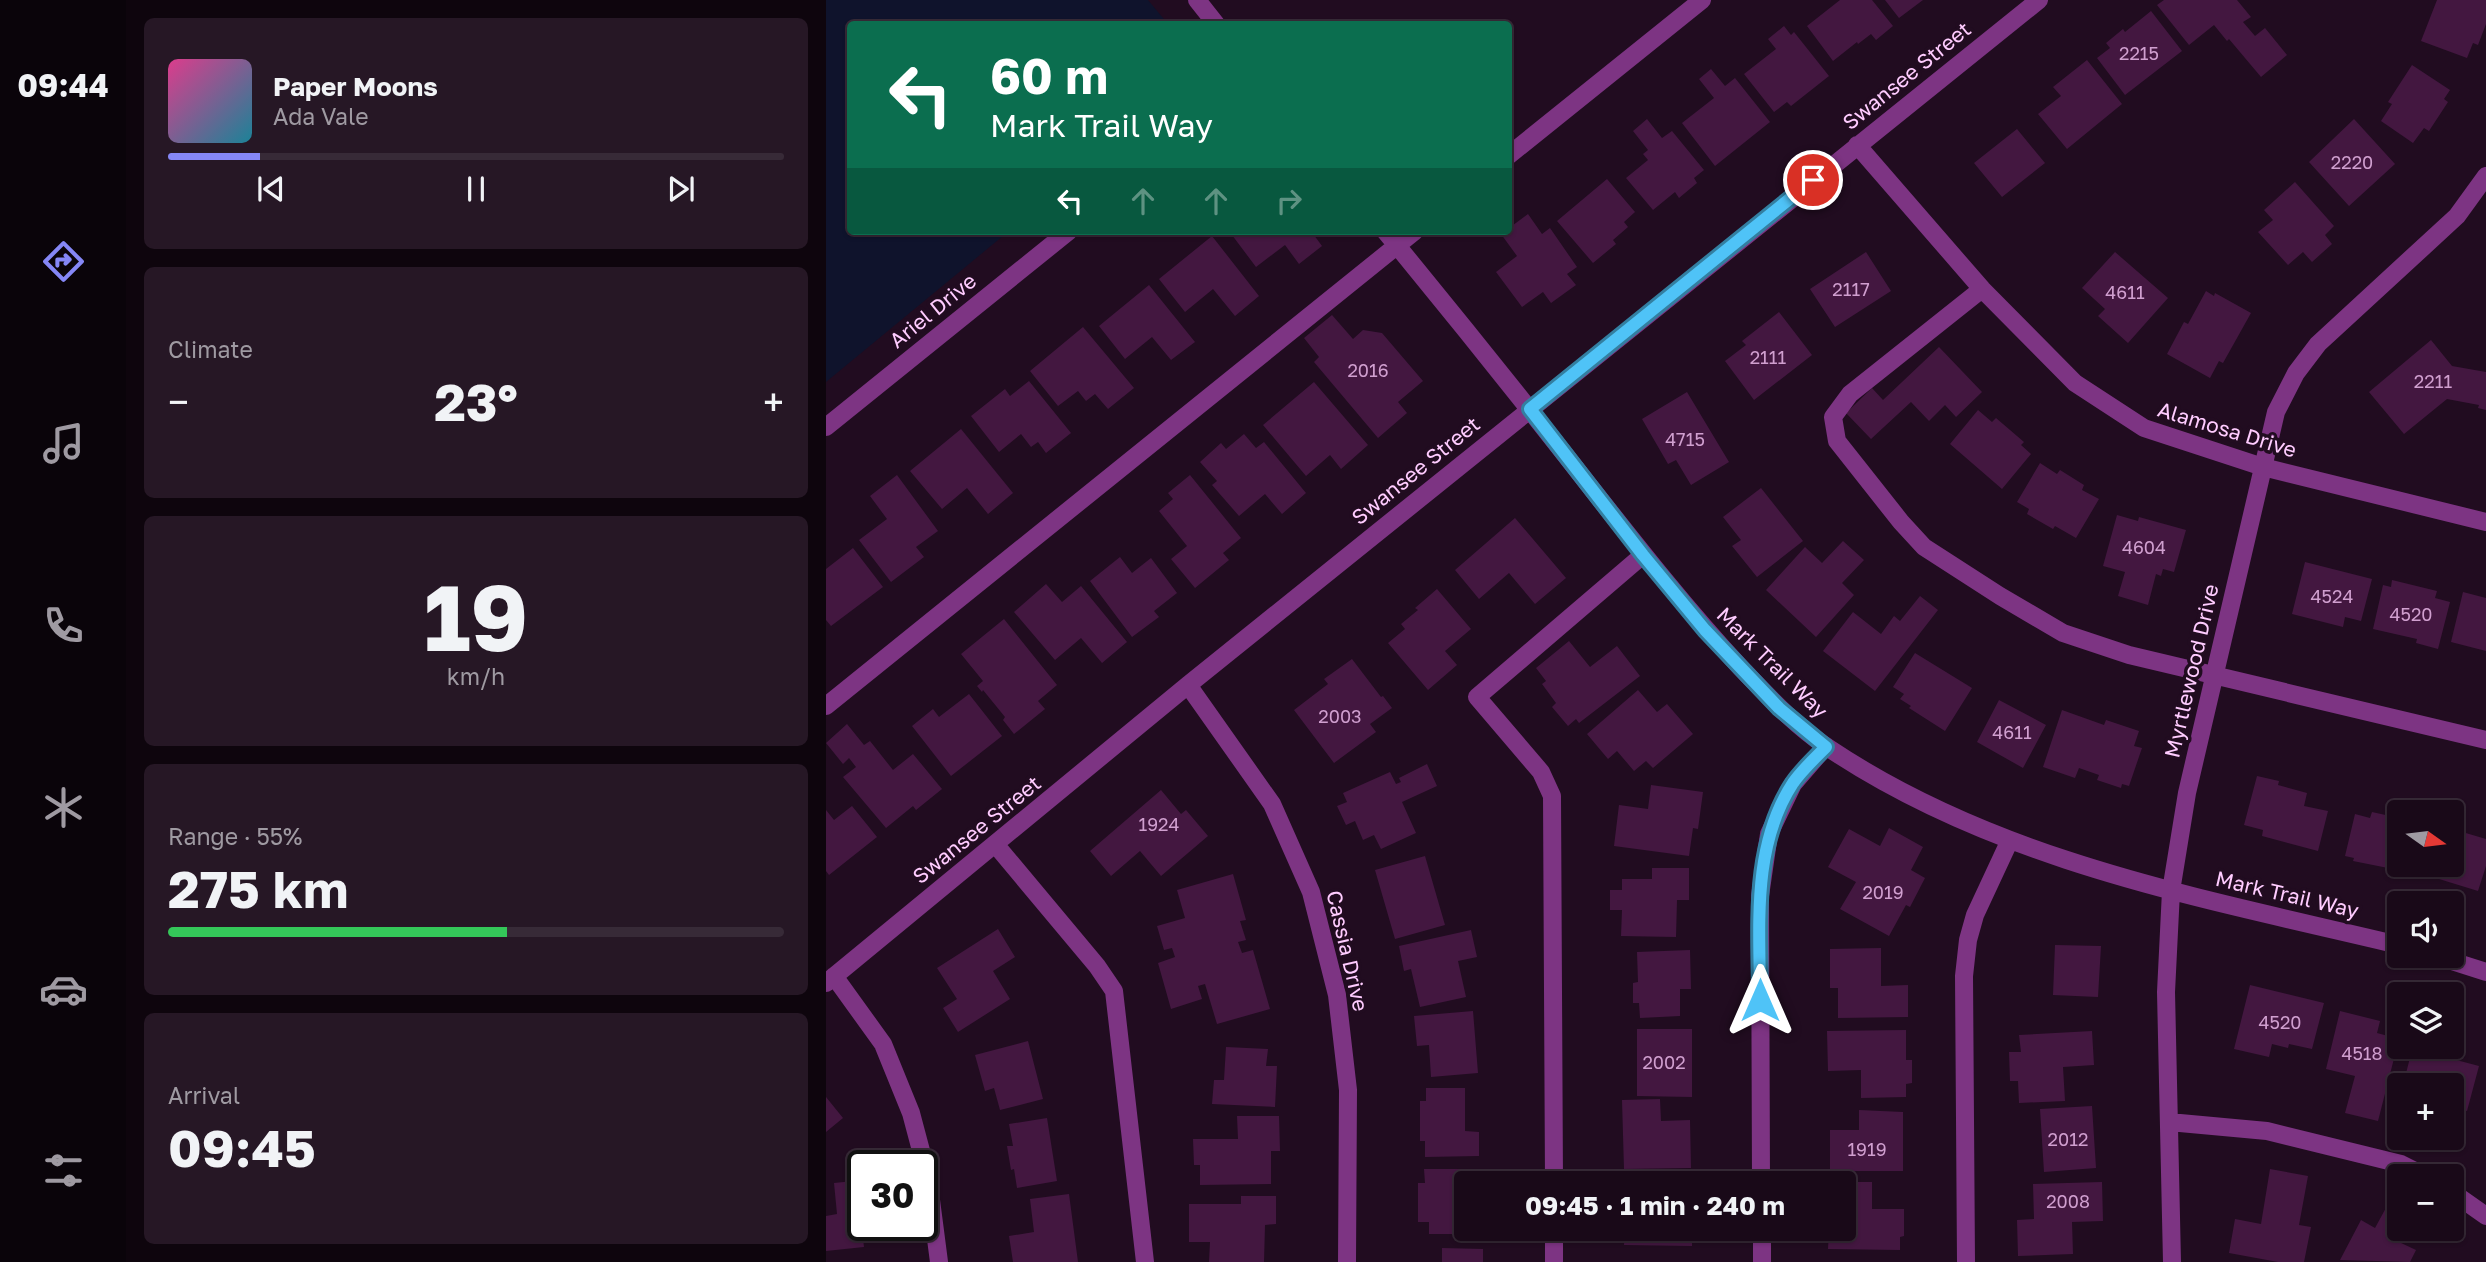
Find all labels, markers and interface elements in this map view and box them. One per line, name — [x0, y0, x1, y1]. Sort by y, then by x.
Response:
street label: Swansee Street — [1837, 16, 1976, 135]
house number: 2215 — [2119, 42, 2159, 64]
text: 60 m — [990, 46, 1108, 105]
icon: left — [875, 49, 966, 140]
text: 09:44 — [17, 66, 109, 104]
text: Paper Moons — [273, 71, 438, 102]
text: Ada Vale — [273, 102, 369, 130]
text: Mark Trail Way — [990, 106, 1213, 144]
pin — [1783, 150, 1843, 210]
house number: 2220 — [2331, 151, 2373, 173]
icon: arrive — [1794, 161, 1832, 199]
icon: previous — [252, 170, 290, 208]
icon: pause — [457, 170, 495, 208]
icon: next — [662, 170, 700, 208]
icon: left — [1051, 182, 1089, 220]
icon: ahead — [1124, 182, 1162, 220]
icon: ahead — [1197, 182, 1235, 220]
icon: right — [1270, 182, 1308, 220]
icon: directions — [39, 237, 88, 286]
street label: Ariel Drive — [884, 267, 981, 353]
house number: 2117 — [1832, 278, 1870, 300]
house number: 4611 — [2105, 281, 2145, 303]
text: Climate — [168, 335, 253, 363]
house number: 2111 — [1750, 346, 1787, 368]
house number: 2016 — [1347, 359, 1389, 381]
text: 23° — [434, 370, 518, 432]
house number: 2211 — [2414, 370, 2452, 392]
text: − — [168, 379, 189, 424]
text: + — [763, 379, 784, 424]
street label: Alamosa Drive — [2155, 396, 2300, 462]
street label: Swansee Street — [1346, 411, 1485, 530]
icon: music — [39, 419, 88, 468]
house number: 4715 — [1665, 428, 1705, 450]
house number: 4604 — [2122, 536, 2166, 558]
text: 19 — [424, 562, 528, 671]
street label: Myrtlewood Drive — [2158, 581, 2224, 760]
house number: 4524 — [2311, 585, 2353, 607]
icon: phone — [39, 601, 88, 650]
street label: Mark Trail Way — [1712, 601, 1834, 723]
house number: 4520 — [2389, 603, 2433, 625]
text: km/h — [447, 662, 505, 690]
house number: 2003 — [1318, 705, 1362, 727]
house number: 4611 — [1992, 721, 2032, 743]
street label: Swansee Street — [907, 770, 1046, 889]
icon: climate — [39, 783, 88, 832]
north arrow — [2387, 800, 2464, 877]
map controls — [2387, 800, 2464, 1241]
house number: 1924 — [1138, 813, 1180, 835]
text: Range · 55% — [168, 822, 302, 850]
text: 275 km — [168, 857, 348, 919]
street label: Mark Trail Way — [2213, 865, 2362, 923]
house number: 2019 — [1862, 881, 1904, 903]
street label: Cassia Drive — [1321, 888, 1374, 1014]
button: sound — [2387, 891, 2464, 968]
position arrow — [1723, 963, 1797, 1037]
icon: car — [39, 965, 88, 1014]
button: layers — [2387, 982, 2464, 1059]
house number: 4520 — [2258, 1011, 2302, 1033]
house number: 4518 — [2341, 1042, 2383, 1064]
house number: 2002 — [1642, 1051, 1686, 1073]
button: + — [2387, 1073, 2464, 1150]
text: Arrival — [168, 1081, 240, 1109]
text: 09:45 — [168, 1116, 316, 1178]
house number: 2012 — [2048, 1128, 2088, 1150]
house number: 1919 — [1847, 1138, 1887, 1160]
icon: filters — [39, 1146, 88, 1195]
speed limit sign: 30 — [847, 1150, 938, 1241]
button: − — [2387, 1164, 2464, 1241]
text: 09:45 · 1 min · 240 m — [1525, 1190, 1785, 1221]
house number: 2008 — [2046, 1190, 2090, 1212]

